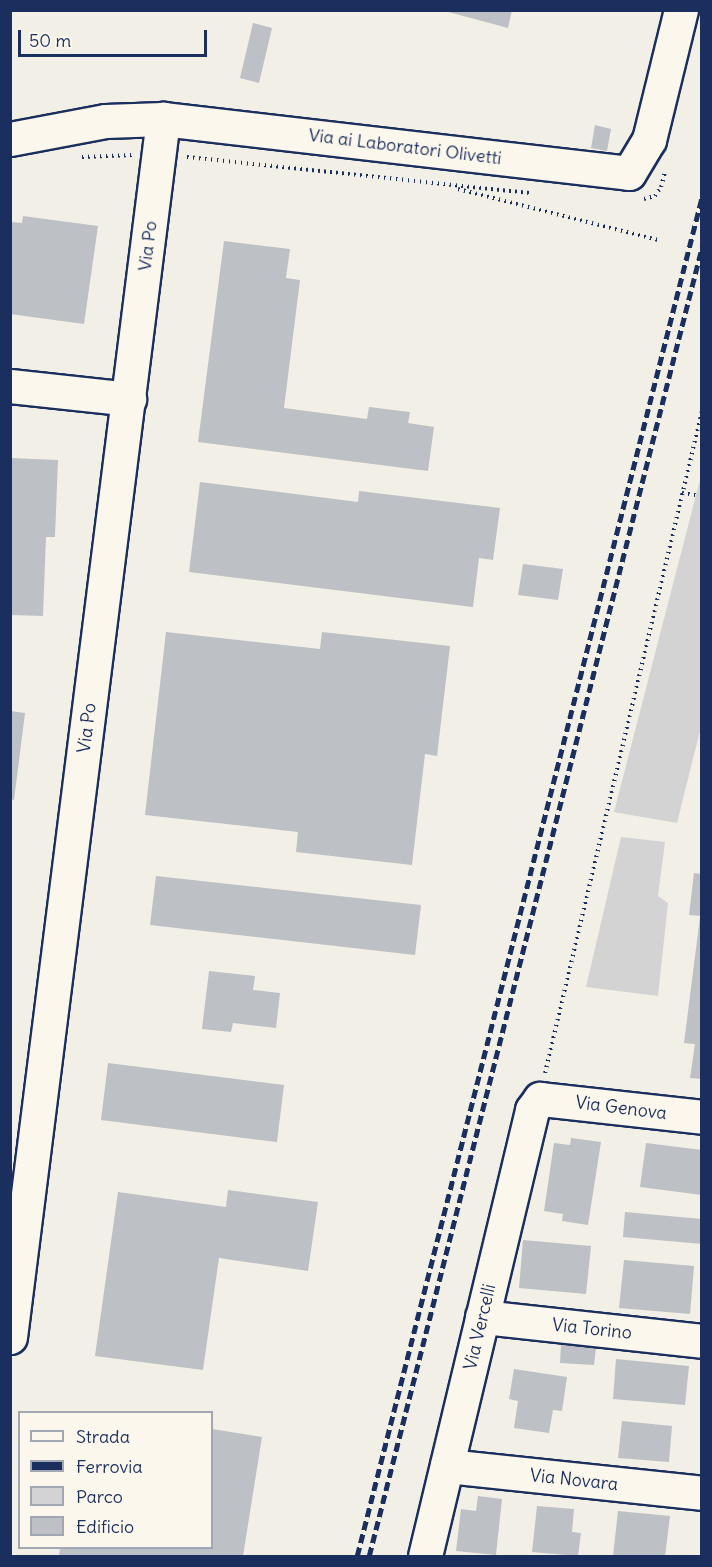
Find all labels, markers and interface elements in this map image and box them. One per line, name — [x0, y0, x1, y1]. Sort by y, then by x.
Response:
scale bar — [21, 18, 210, 56]
text: 50 m — [29, 29, 71, 52]
street label: Via ai Laboratori Olivetti — [307, 124, 503, 170]
street label: Via Po — [134, 220, 162, 272]
street label: Via Po — [73, 702, 101, 754]
street label: Via Genova — [574, 1092, 668, 1124]
street label: Via Vercelli — [460, 1282, 500, 1372]
street label: Via Torino — [551, 1314, 633, 1344]
legend — [18, 1411, 213, 1549]
text: Strada — [76, 1425, 130, 1448]
text: Ferrovia — [76, 1455, 143, 1478]
street label: Via Novara — [529, 1465, 619, 1495]
text: Parco — [76, 1485, 123, 1508]
text: Edificio — [76, 1515, 134, 1538]

